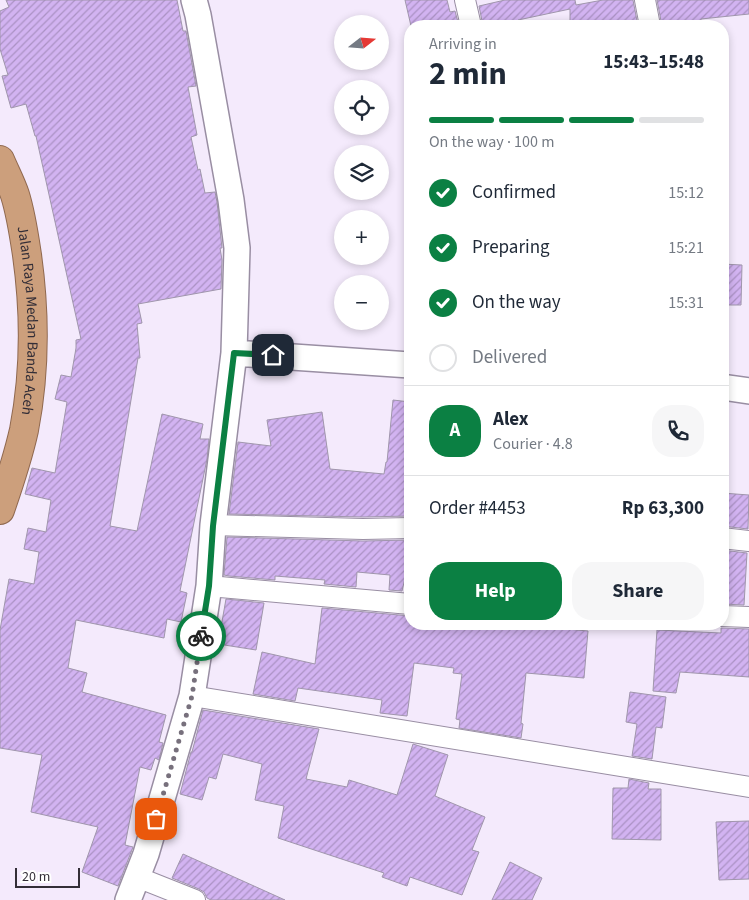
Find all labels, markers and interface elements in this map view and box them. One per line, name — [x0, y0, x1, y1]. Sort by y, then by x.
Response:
north arrow — [334, 15, 389, 70]
map controls — [334, 15, 389, 330]
text: Arriving in — [429, 33, 497, 55]
text: 15:43–15:48 — [603, 49, 704, 76]
text: 2 min — [429, 51, 507, 97]
button: locate — [334, 80, 389, 135]
text: On the way · 100 m — [429, 131, 554, 153]
button: layers — [334, 145, 389, 200]
icon: check — [429, 179, 457, 207]
text: Confirmed — [472, 179, 556, 206]
text: 15:12 — [668, 182, 704, 204]
button: + — [334, 210, 389, 265]
street label: Jalan Raya Medan Banda Aceh — [12, 224, 43, 417]
icon: check — [429, 234, 457, 262]
text: Preparing — [472, 234, 550, 261]
text: 15:21 — [668, 237, 704, 259]
button: − — [334, 275, 389, 330]
icon: check — [429, 289, 457, 317]
text: On the way — [472, 289, 561, 316]
text: 15:31 — [668, 292, 704, 314]
pin — [252, 334, 294, 376]
icon: home — [259, 341, 287, 369]
text: Delivered — [472, 344, 547, 371]
button: phone — [652, 405, 704, 457]
text: Alex — [493, 406, 529, 433]
text: A — [450, 417, 460, 444]
text: Courier · 4.8 — [493, 433, 573, 455]
text: Order #4453 — [429, 495, 526, 522]
text: Rp 63,300 — [622, 495, 704, 522]
button: Help — [429, 562, 562, 620]
button: Share — [572, 562, 704, 620]
courier — [176, 611, 226, 661]
icon: bike — [187, 622, 215, 650]
pin — [135, 798, 177, 840]
icon: bag — [142, 805, 170, 833]
scale bar — [15, 865, 80, 888]
text: 20 m — [22, 867, 50, 887]

